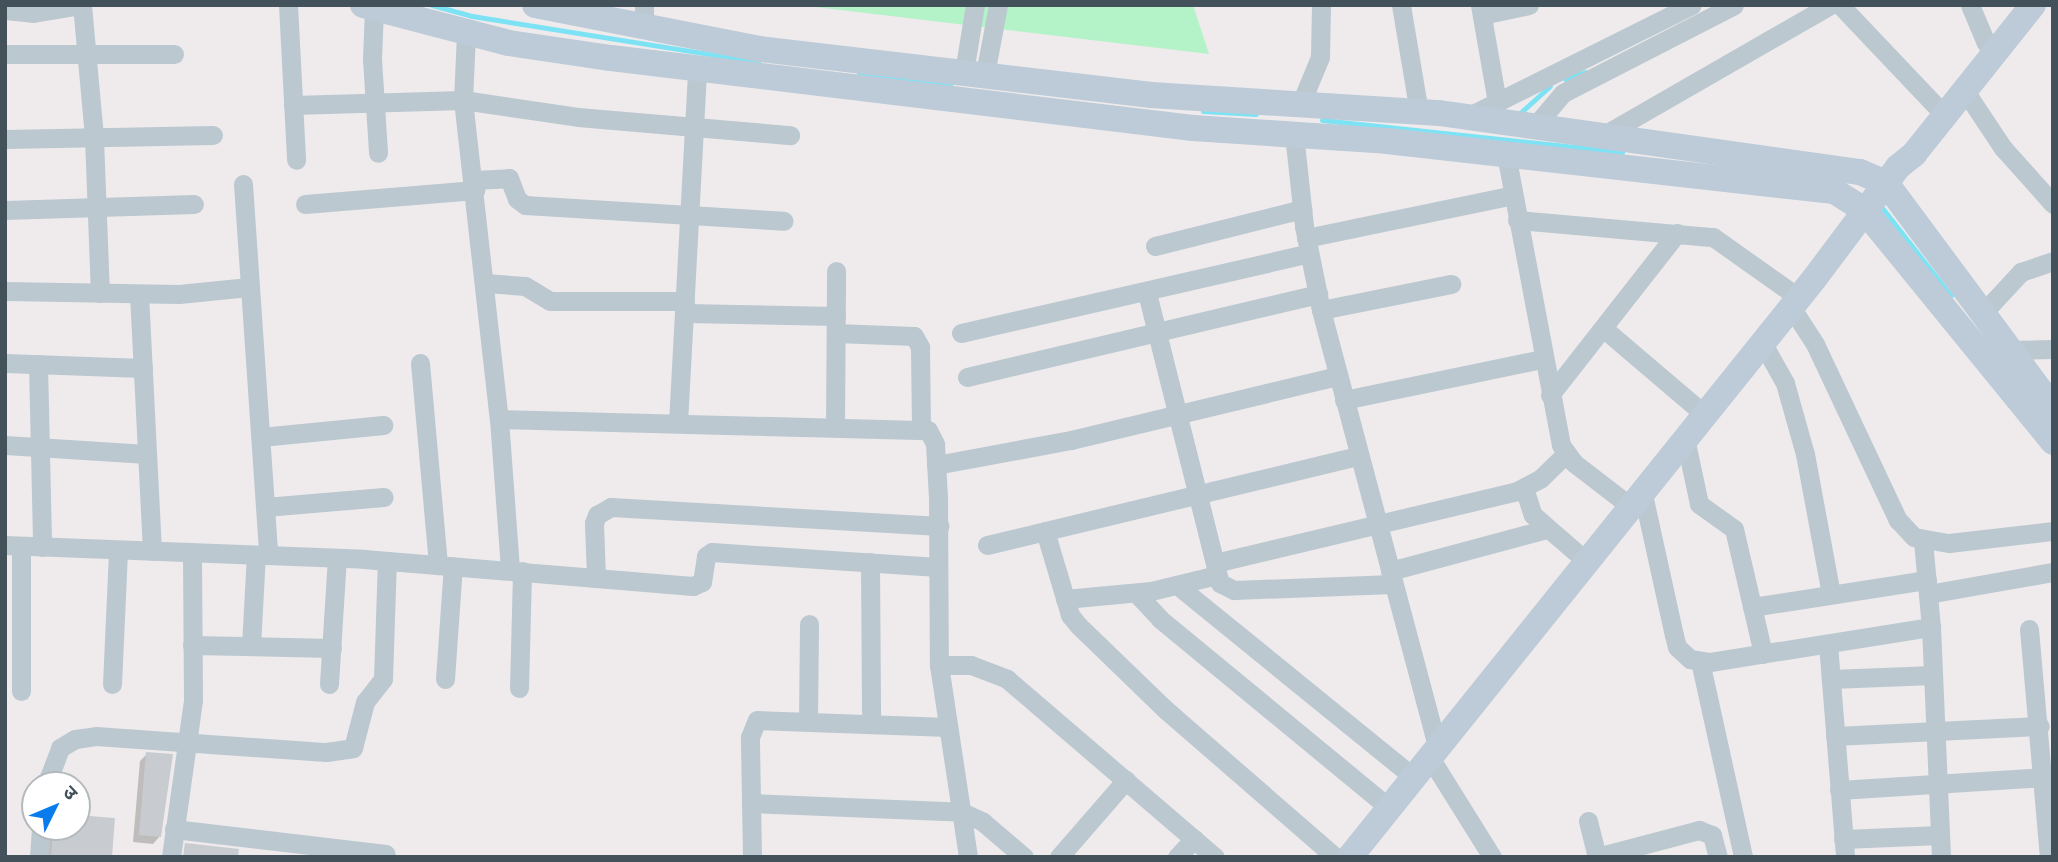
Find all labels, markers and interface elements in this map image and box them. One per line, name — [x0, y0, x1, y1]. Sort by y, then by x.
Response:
north arrow — [21, 771, 91, 841]
text: उ — [59, 781, 82, 804]

